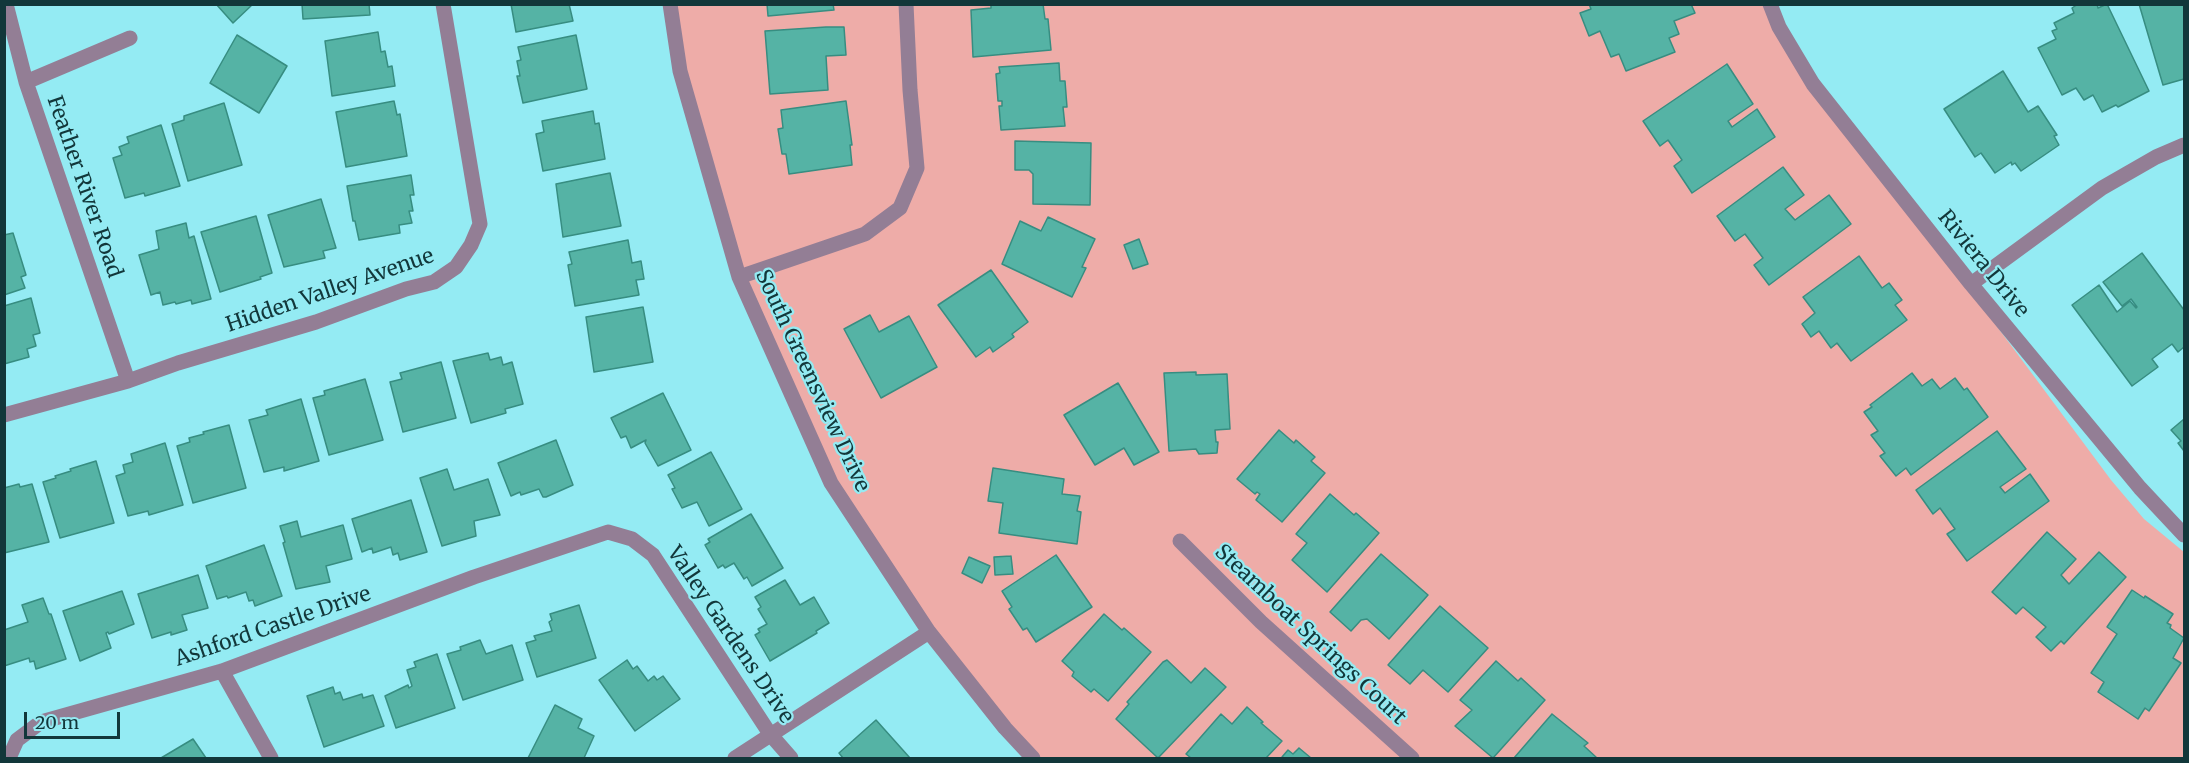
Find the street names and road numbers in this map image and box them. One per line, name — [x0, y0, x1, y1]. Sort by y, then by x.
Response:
street label: Feather River Road — [41, 93, 127, 281]
street label: Riviera Drive — [1932, 205, 2034, 323]
street label: Hidden Valley Avenue — [223, 244, 437, 338]
street label: South Greensview Drive — [749, 266, 875, 496]
street label: Steamboat Springs Court — [1209, 540, 1411, 730]
street label: Valley Gardens Drive — [661, 542, 799, 728]
street label: Ashford Castle Drive — [172, 582, 374, 672]

